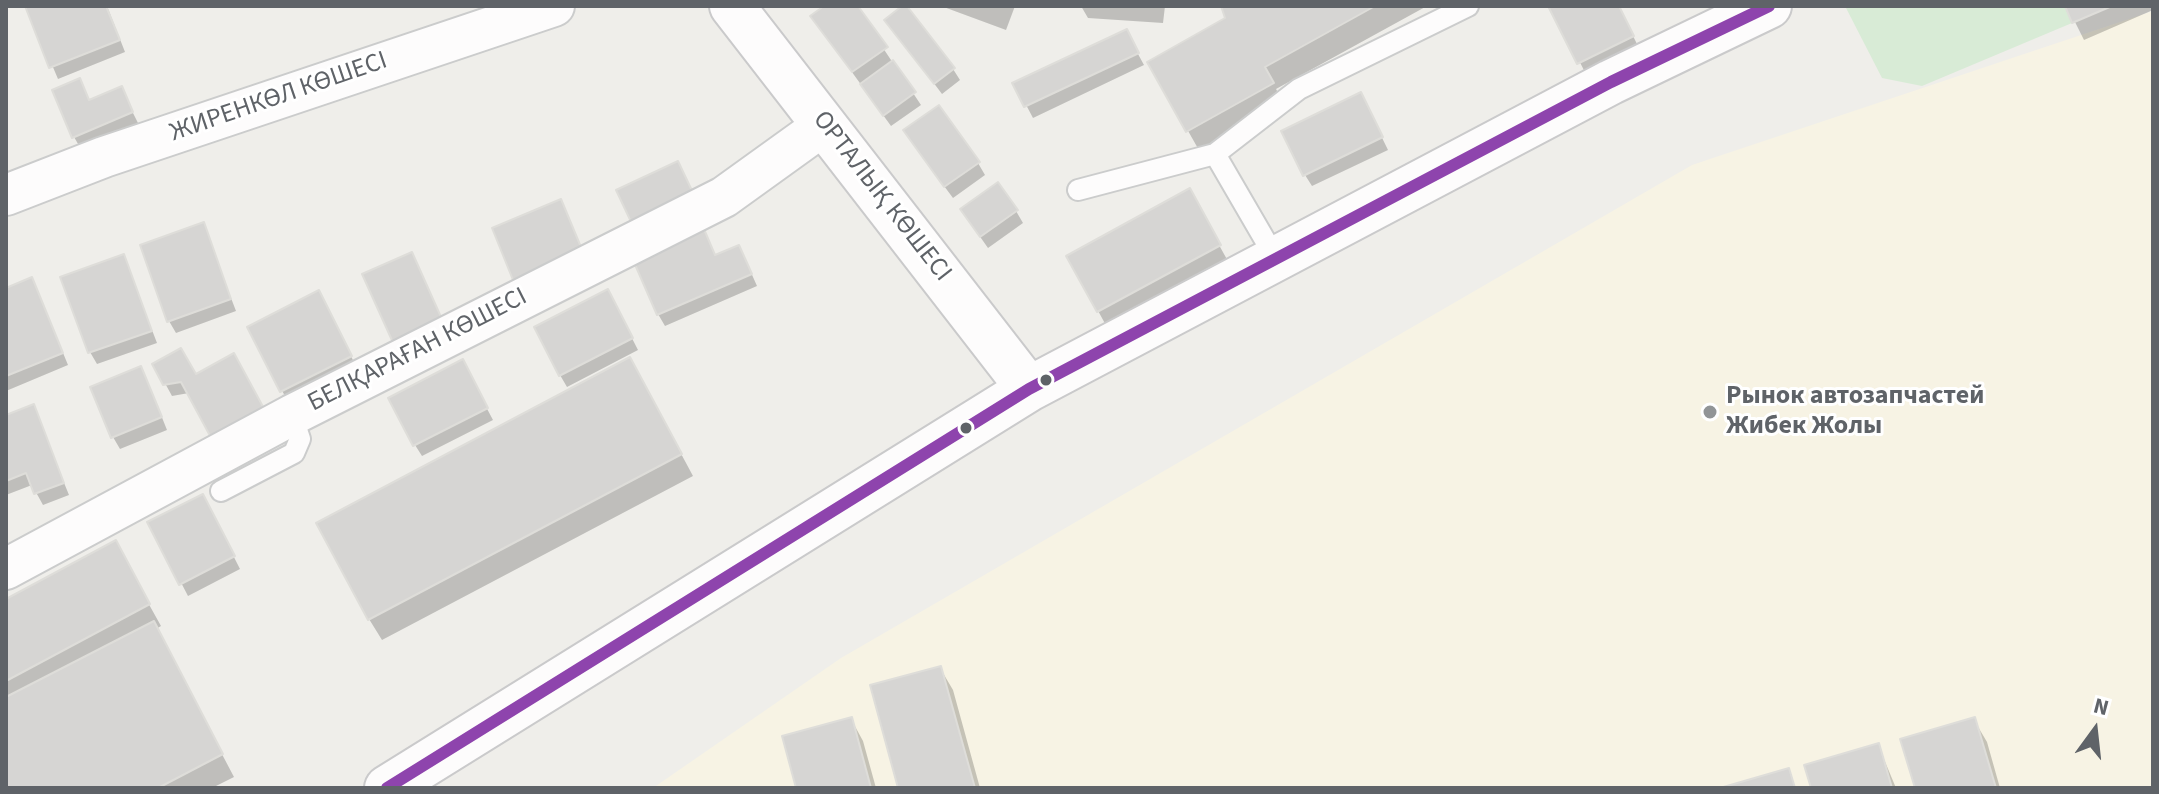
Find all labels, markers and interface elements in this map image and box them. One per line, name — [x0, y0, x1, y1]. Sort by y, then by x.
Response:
street label: ЖИРЕНКӨЛ КӨШЕСІ — [166, 46, 392, 150]
street label: ОРТАЛЫҚ КӨШЕСІ — [805, 106, 957, 288]
street label: БЕЛҚАРАҒАН КӨШЕСІ — [303, 282, 533, 420]
unlabelled marker — [1038, 372, 1054, 388]
place label: Рынок автозапчастей Жибек Жолы — [1726, 381, 1984, 442]
marker: Рынок автозапчастей Жибек Жолы — [1701, 403, 1719, 421]
unlabelled marker — [958, 420, 974, 436]
text: N — [2090, 689, 2112, 724]
north arrow — [2055, 690, 2135, 770]

